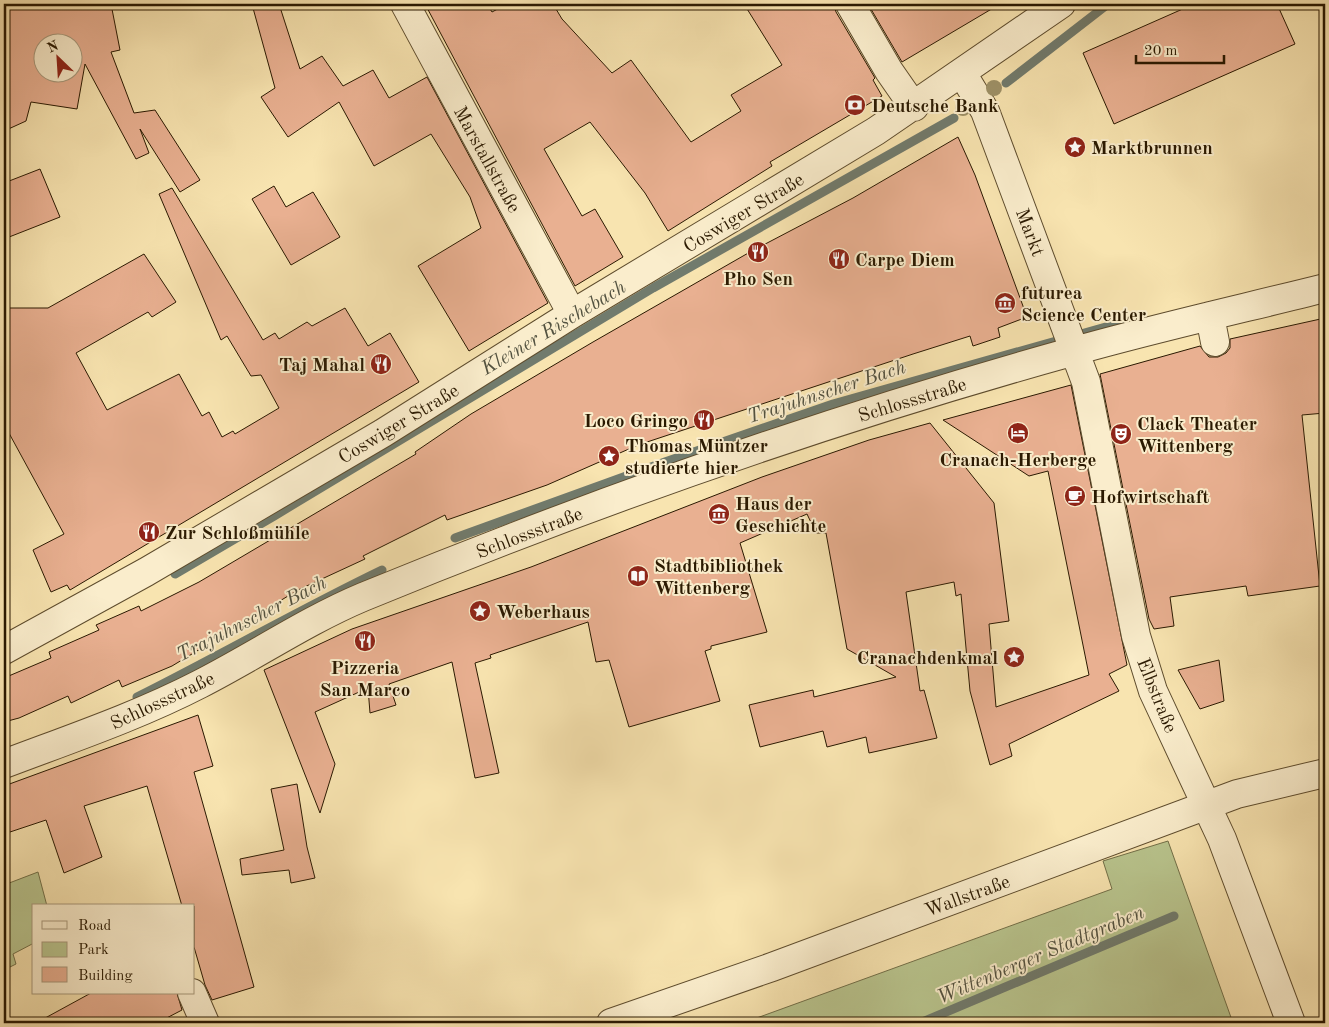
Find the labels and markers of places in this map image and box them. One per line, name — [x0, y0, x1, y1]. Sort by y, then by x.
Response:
bank icon: Deutsche Bank — [843, 93, 867, 117]
place label: Deutsche Bank — [871, 98, 999, 117]
place icon: Marktbrunnen — [1063, 135, 1087, 159]
place label: Marktbrunnen — [1091, 140, 1213, 159]
restaurant icon: Pho Sen — [746, 240, 770, 264]
restaurant icon: Carpe Diem — [827, 247, 851, 271]
place label: Carpe Diem — [855, 252, 955, 271]
place label: Pho Sen — [723, 271, 793, 290]
place label: futurea Science Center — [1021, 285, 1146, 326]
museum icon: futurea Science Center — [993, 291, 1017, 315]
restaurant icon: Taj Mahal — [369, 352, 393, 376]
place label: Taj Mahal — [279, 357, 365, 376]
restaurant icon: Loco Gringo — [692, 408, 716, 432]
place label: Loco Gringo — [584, 413, 688, 432]
place label: Clack Theater Wittenberg — [1137, 416, 1257, 457]
hotel icon: Cranach-Herberge — [1006, 421, 1030, 445]
theatre icon: Clack Theater Wittenberg — [1109, 422, 1133, 446]
place label: Thomas Müntzer studierte hier — [625, 438, 768, 479]
place icon: Thomas Müntzer studierte hier — [597, 444, 621, 468]
place label: Cranach-Herberge — [940, 452, 1096, 471]
cafe icon: Hofwirtschaft — [1063, 484, 1087, 508]
place label: Hofwirtschaft — [1091, 489, 1209, 508]
place label: Haus der Geschichte — [735, 496, 826, 537]
museum icon: Haus der Geschichte — [707, 502, 731, 526]
restaurant icon: Zur Schloßmühle — [137, 520, 161, 544]
place label: Zur Schloßmühle — [165, 525, 310, 544]
place label: Stadtbibliothek Wittenberg — [654, 558, 784, 599]
library icon: Stadtbibliothek Wittenberg — [626, 564, 650, 588]
place icon: Weberhaus — [468, 599, 492, 623]
place label: Weberhaus — [496, 604, 590, 623]
restaurant icon: Pizzeria San Marco — [353, 629, 377, 653]
place icon: Cranachdenkmal — [1002, 645, 1026, 669]
place label: Cranachdenkmal — [857, 650, 998, 669]
place label: Pizzeria San Marco — [320, 660, 410, 701]

